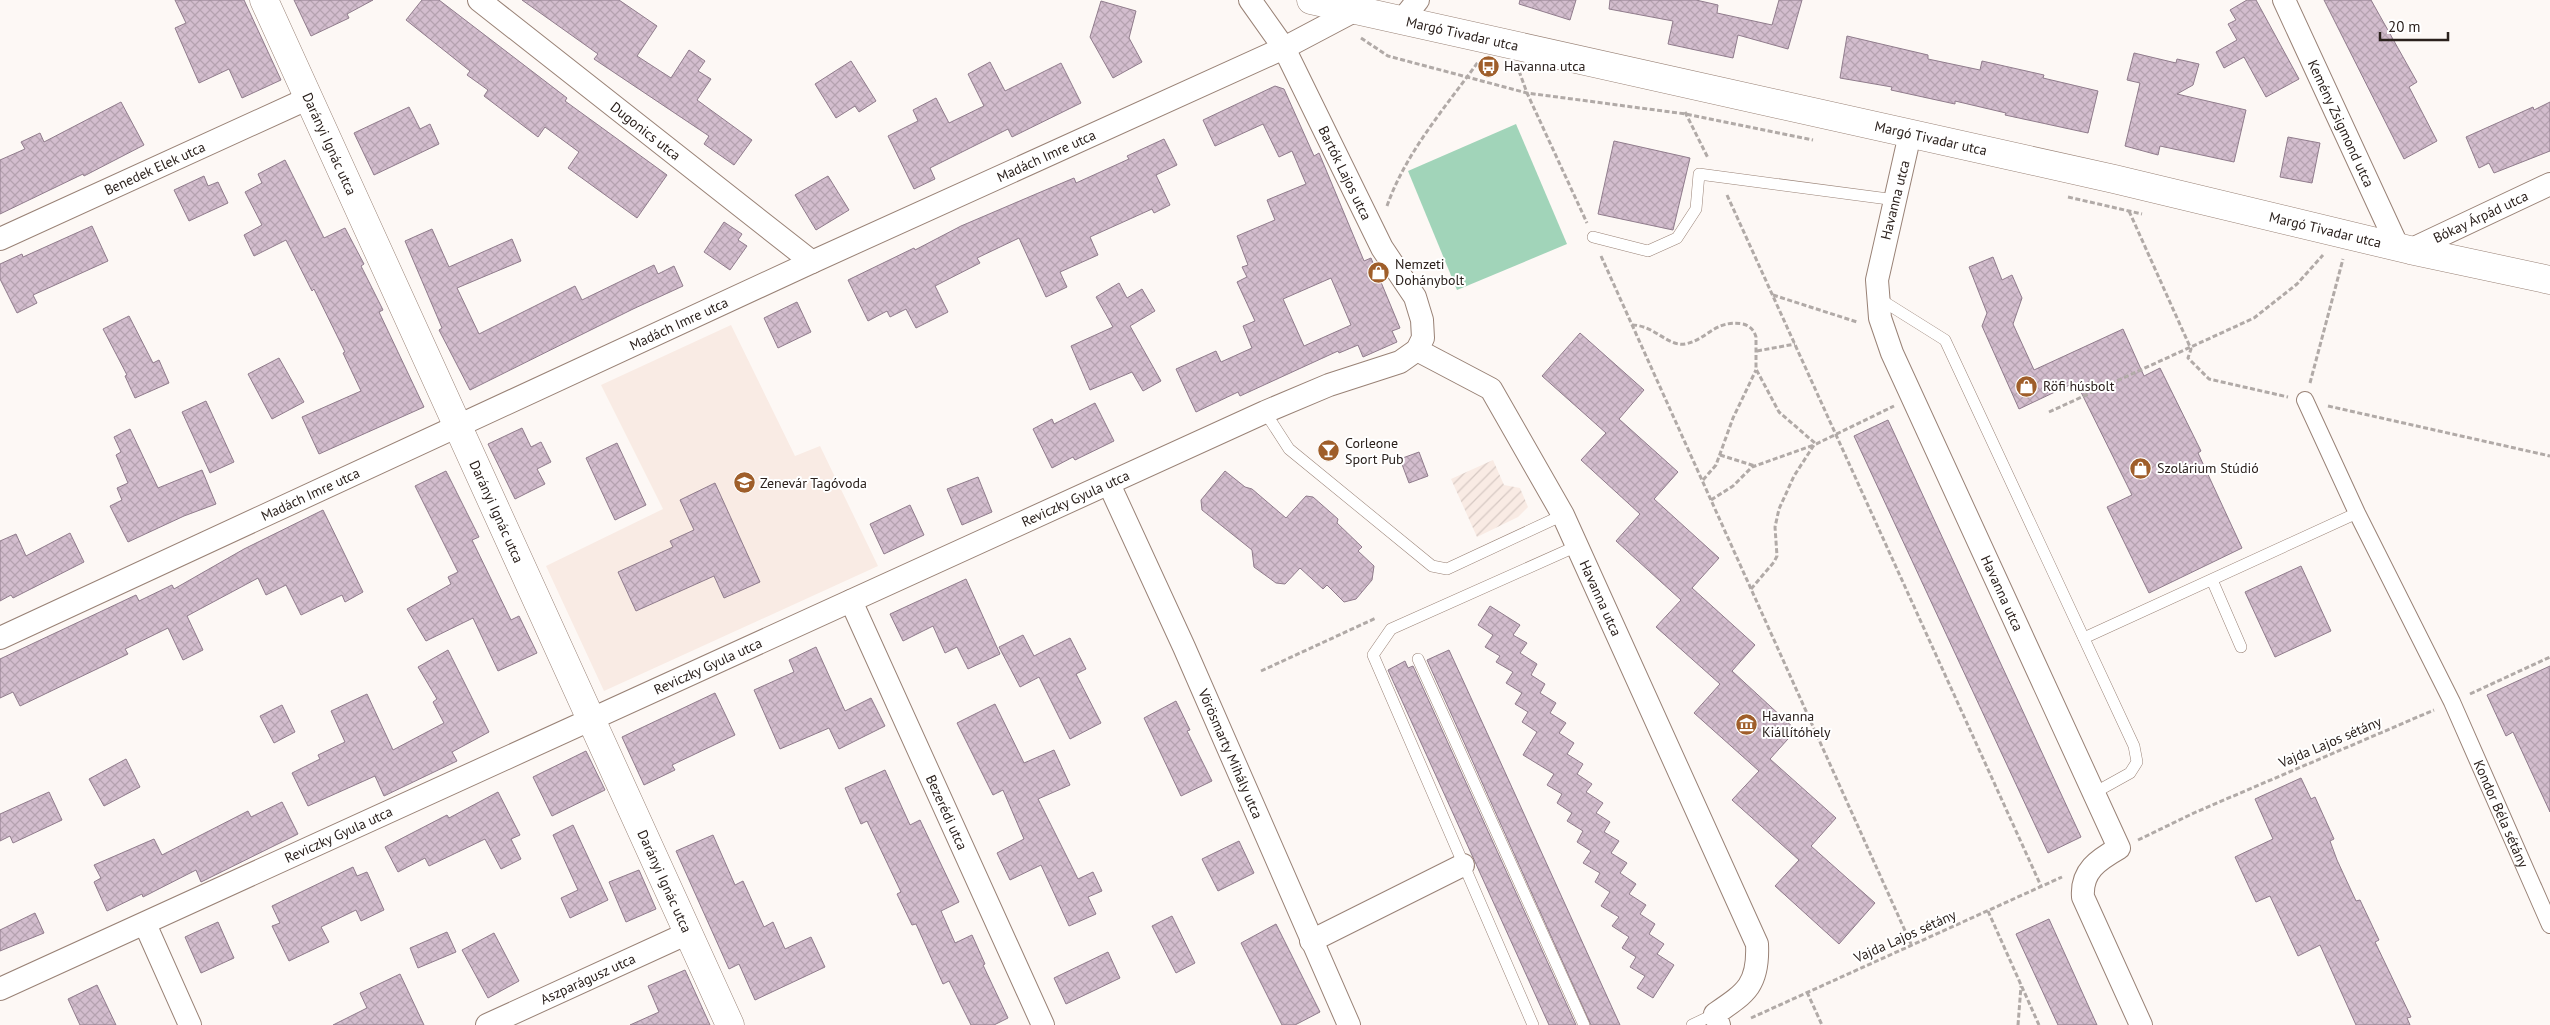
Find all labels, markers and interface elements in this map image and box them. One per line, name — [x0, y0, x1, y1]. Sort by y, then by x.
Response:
scale bar — [2380, 10, 2448, 42]
street label: Margó Tivadar utca — [1404, 12, 1520, 55]
text: 20 m — [2388, 17, 2421, 36]
bus stop icon: Havanna utca — [1476, 54, 1500, 78]
place label: Havanna utca — [1504, 57, 1585, 75]
street label: Kemény Zsigmond utca — [2304, 57, 2378, 190]
street label: Darányi Ignác utca — [298, 90, 361, 198]
street label: Dugonics utca — [607, 98, 684, 164]
street label: Margó Tivadar utca — [1873, 117, 1989, 159]
street label: Bartók Lajos utca — [1314, 123, 1376, 223]
street label: Madách Imre utca — [994, 126, 1099, 186]
street label: Benedek Elek utca — [101, 138, 208, 199]
street label: Havanna utca — [1876, 158, 1914, 242]
street label: Bókay Árpád utca — [2430, 187, 2531, 247]
street label: Margó Tivadar utca — [2267, 208, 2383, 252]
place label: Nemzeti Dohánybolt — [1395, 255, 1465, 289]
shop icon: Nemzeti Dohánybolt — [1367, 260, 1391, 284]
street label: Madách Imre utca — [627, 293, 731, 354]
shop icon: Röfi húsbolt — [2015, 374, 2039, 398]
place label: Röfi húsbolt — [2043, 377, 2115, 395]
place label: Corleone Sport Pub — [1345, 434, 1404, 468]
bar icon: Corleone Sport Pub — [1317, 439, 1341, 463]
shop icon: Szolárium Stúdió — [2129, 456, 2153, 480]
street label: Darányi Ignác utca — [465, 457, 528, 566]
place label: Szolárium Stúdió — [2157, 459, 2259, 477]
street label: Madách Imre utca — [258, 464, 363, 525]
street label: Reviczky Gyula utca — [1019, 466, 1132, 531]
school or university icon: Zenevár Tagóvoda — [732, 471, 756, 495]
place label: Zenevár Tagóvoda — [760, 474, 867, 492]
street label: Havanna utca — [1977, 552, 2027, 634]
street label: Havanna utca — [1576, 557, 1626, 639]
street label: Reviczky Gyula utca — [651, 634, 765, 699]
street label: Vörösmarty Mihály utca — [1194, 685, 1267, 822]
place label: Havanna Kiállítóhely — [1762, 707, 1831, 741]
museum icon: Havanna Kiállítóhely — [1734, 712, 1758, 736]
street label: Vajda Lajos sétány — [2275, 712, 2384, 772]
street label: Kondor Béla sétány — [2470, 757, 2533, 871]
street label: Bezerédi utca — [922, 772, 972, 853]
street label: Reviczky Gyula utca — [282, 802, 395, 867]
street label: Darányi Ignác utca — [633, 827, 696, 935]
street label: Vajda Lajos sétány — [1850, 905, 1959, 967]
street label: Aszparágusz utca — [538, 949, 638, 1008]

